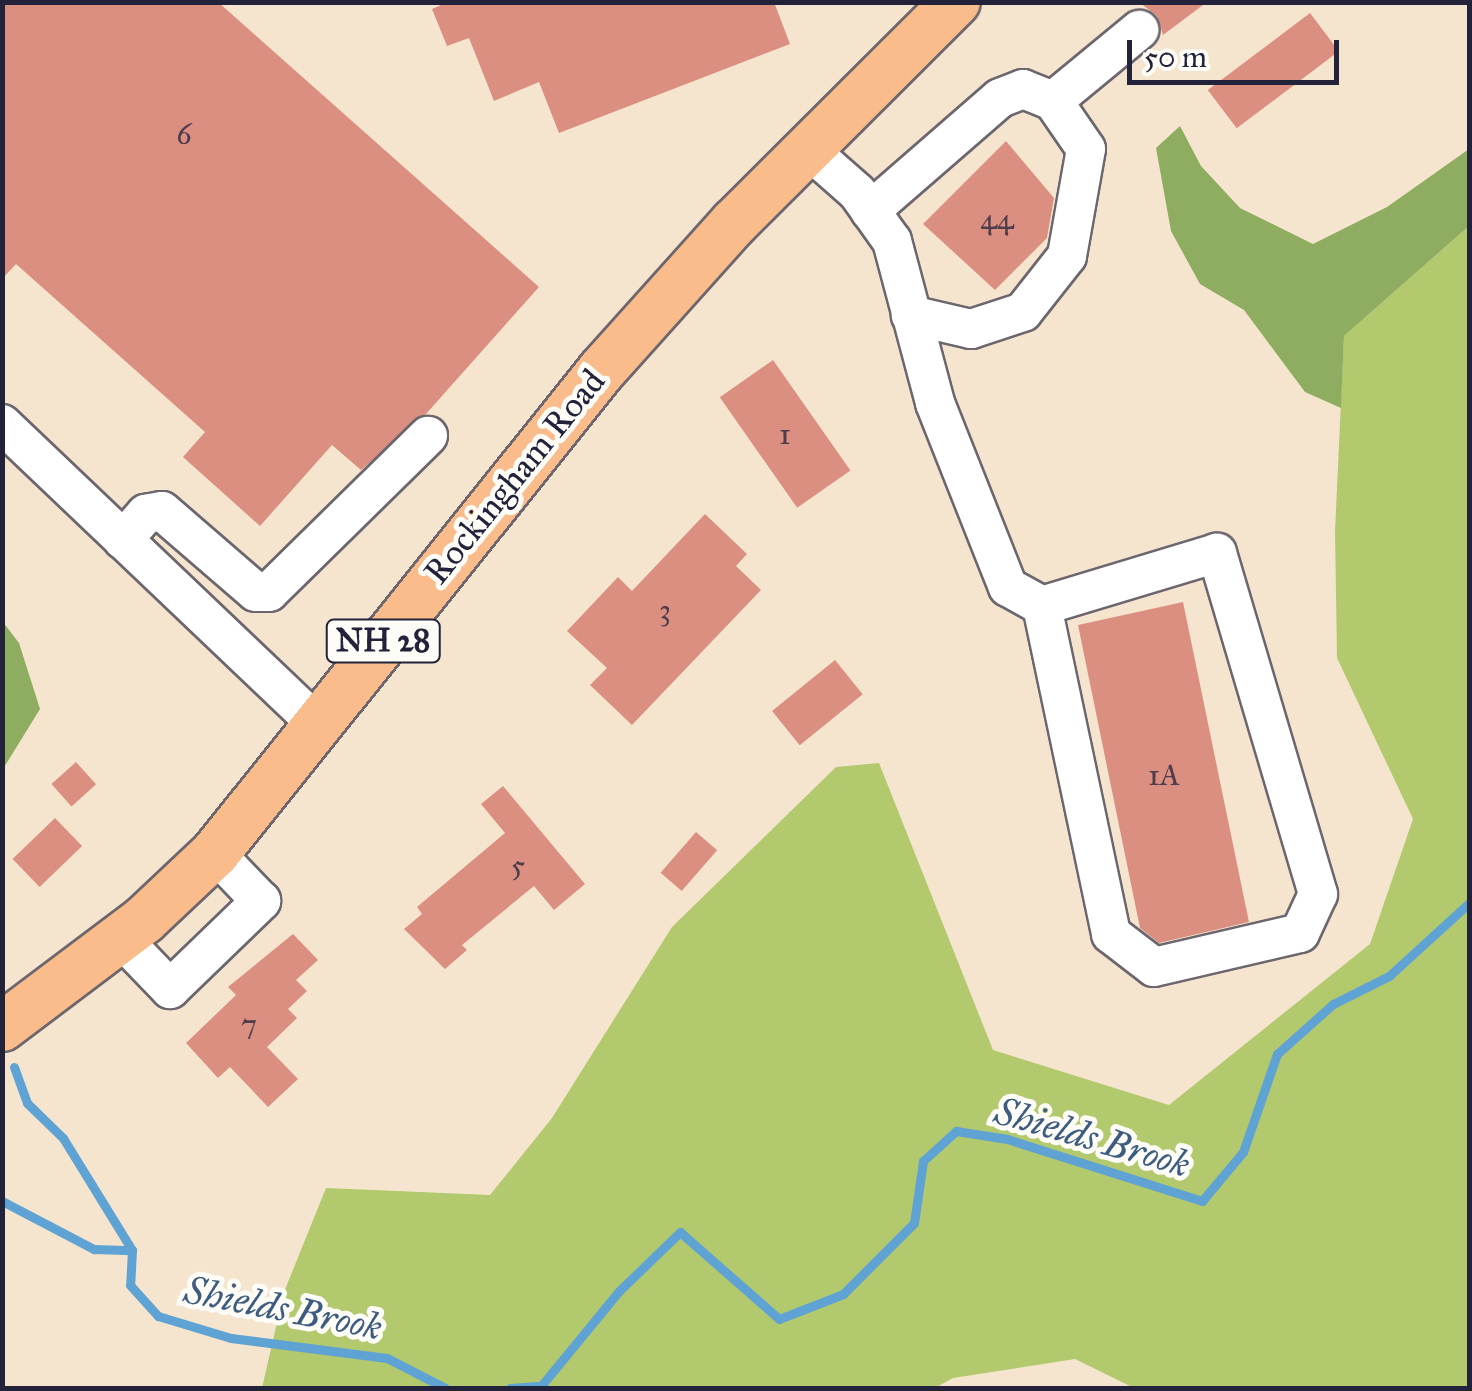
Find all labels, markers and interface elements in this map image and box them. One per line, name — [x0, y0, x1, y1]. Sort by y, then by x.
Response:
scale bar — [1132, 20, 1344, 82]
text: 50 m — [1144, 39, 1207, 75]
house number: 6 — [176, 116, 192, 152]
house number: 44 — [980, 201, 1014, 237]
street label: Rockingham Road — [416, 361, 614, 593]
house number: 1 — [779, 416, 791, 452]
house number: 3 — [659, 592, 671, 628]
road number: NH 28 — [326, 614, 440, 668]
house number: 1A — [1148, 757, 1180, 793]
house number: 5 — [511, 847, 525, 883]
house number: 7 — [241, 1006, 257, 1042]
water label: Shields Brook — [989, 1088, 1195, 1188]
water label: Shields Brook — [180, 1267, 386, 1351]

